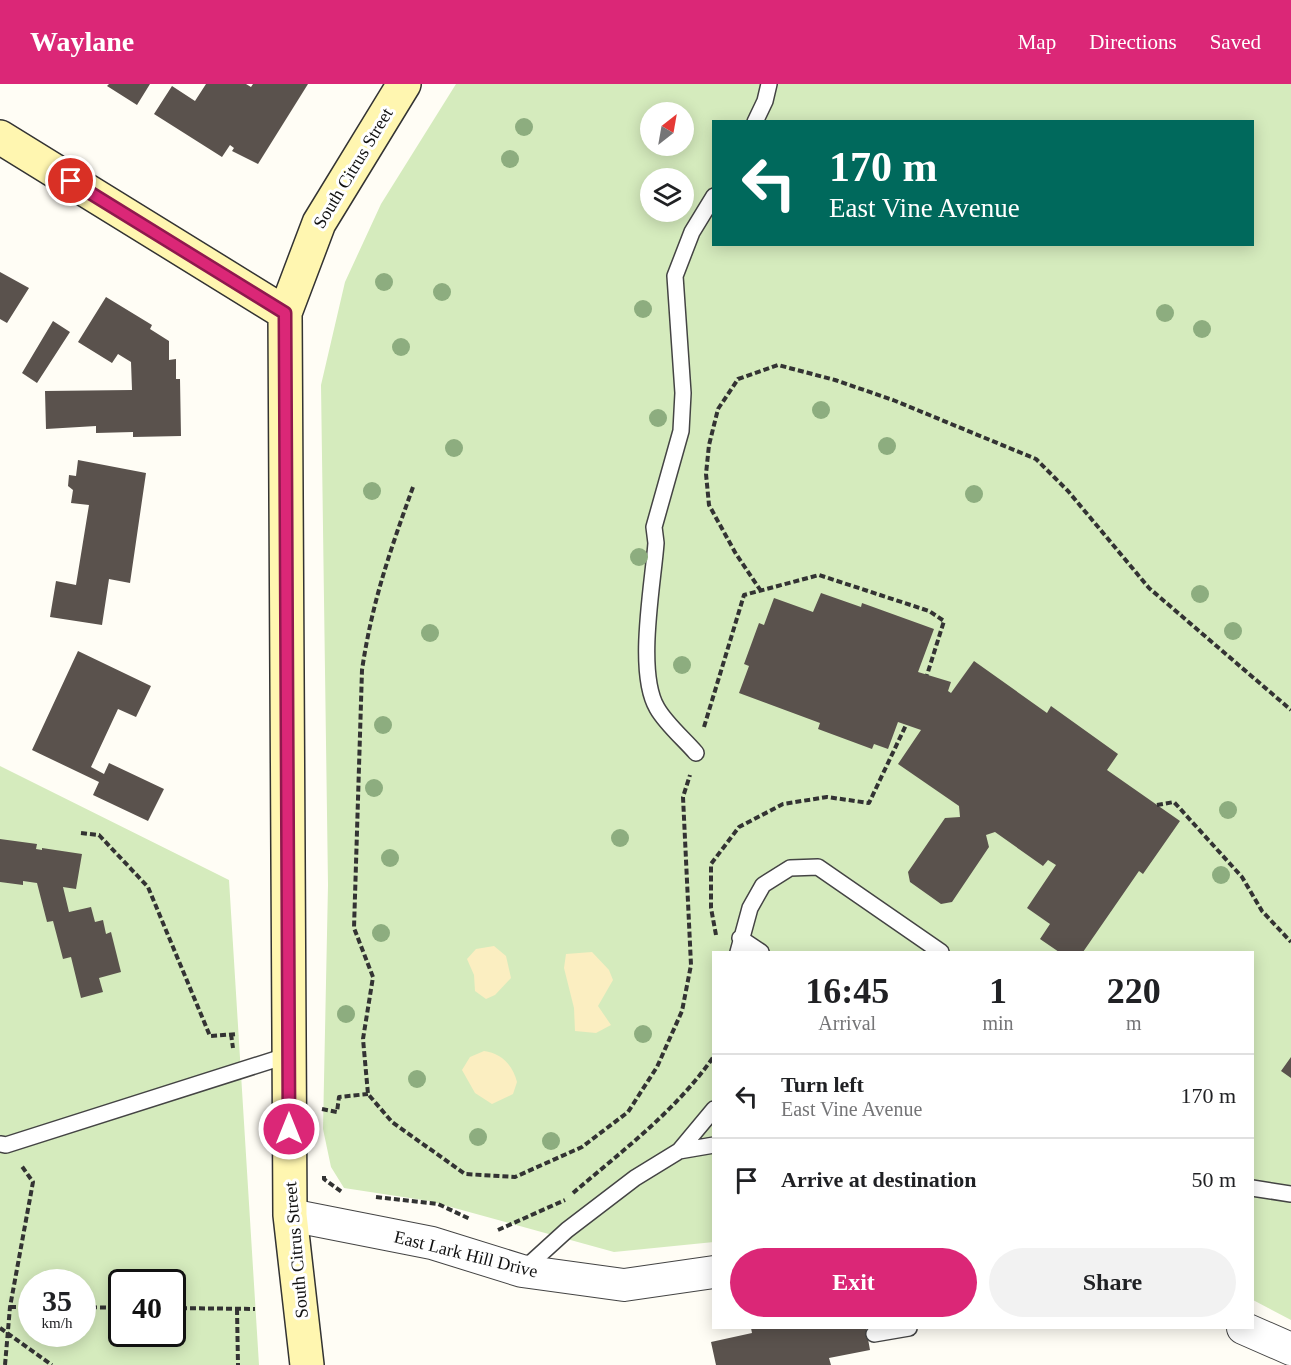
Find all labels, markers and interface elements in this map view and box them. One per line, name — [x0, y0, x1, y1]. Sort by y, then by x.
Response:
text: Waylane — [30, 26, 134, 57]
text: Map — [1018, 30, 1056, 54]
text: Directions — [1089, 30, 1177, 54]
text: Saved — [1210, 30, 1261, 54]
north arrow — [640, 102, 694, 156]
map controls — [640, 102, 694, 222]
street label: South Citrus Street — [309, 104, 397, 232]
icon: left — [730, 144, 808, 222]
text: 170 m — [829, 144, 938, 190]
pin — [45, 155, 96, 206]
icon: arrive — [54, 164, 87, 197]
button: layers — [640, 168, 694, 222]
text: East Vine Avenue — [829, 193, 1020, 223]
text: 16:45 — [805, 971, 889, 1011]
text: 1 — [989, 971, 1007, 1011]
text: 220 — [1107, 971, 1161, 1011]
text: Arrival — [818, 1012, 876, 1034]
text: min — [982, 1012, 1014, 1034]
text: m — [1126, 1012, 1142, 1034]
text: Turn left — [781, 1072, 864, 1097]
icon: left — [730, 1080, 763, 1113]
text: 170 m — [1180, 1083, 1236, 1108]
position arrow — [257, 1097, 321, 1161]
text: East Vine Avenue — [781, 1098, 922, 1120]
icon: arrive — [730, 1164, 763, 1197]
text: Arrive at destination — [781, 1167, 977, 1192]
text: 50 m — [1191, 1167, 1236, 1192]
street label: South Citrus Street — [280, 1181, 312, 1319]
street label: East Lark Hill Drive — [392, 1226, 540, 1282]
button: Exit — [730, 1248, 977, 1317]
button: Share — [989, 1248, 1236, 1317]
speed limit sign: 40 — [108, 1269, 186, 1347]
text: 35 — [42, 1284, 72, 1317]
text: km/h — [42, 1315, 72, 1331]

